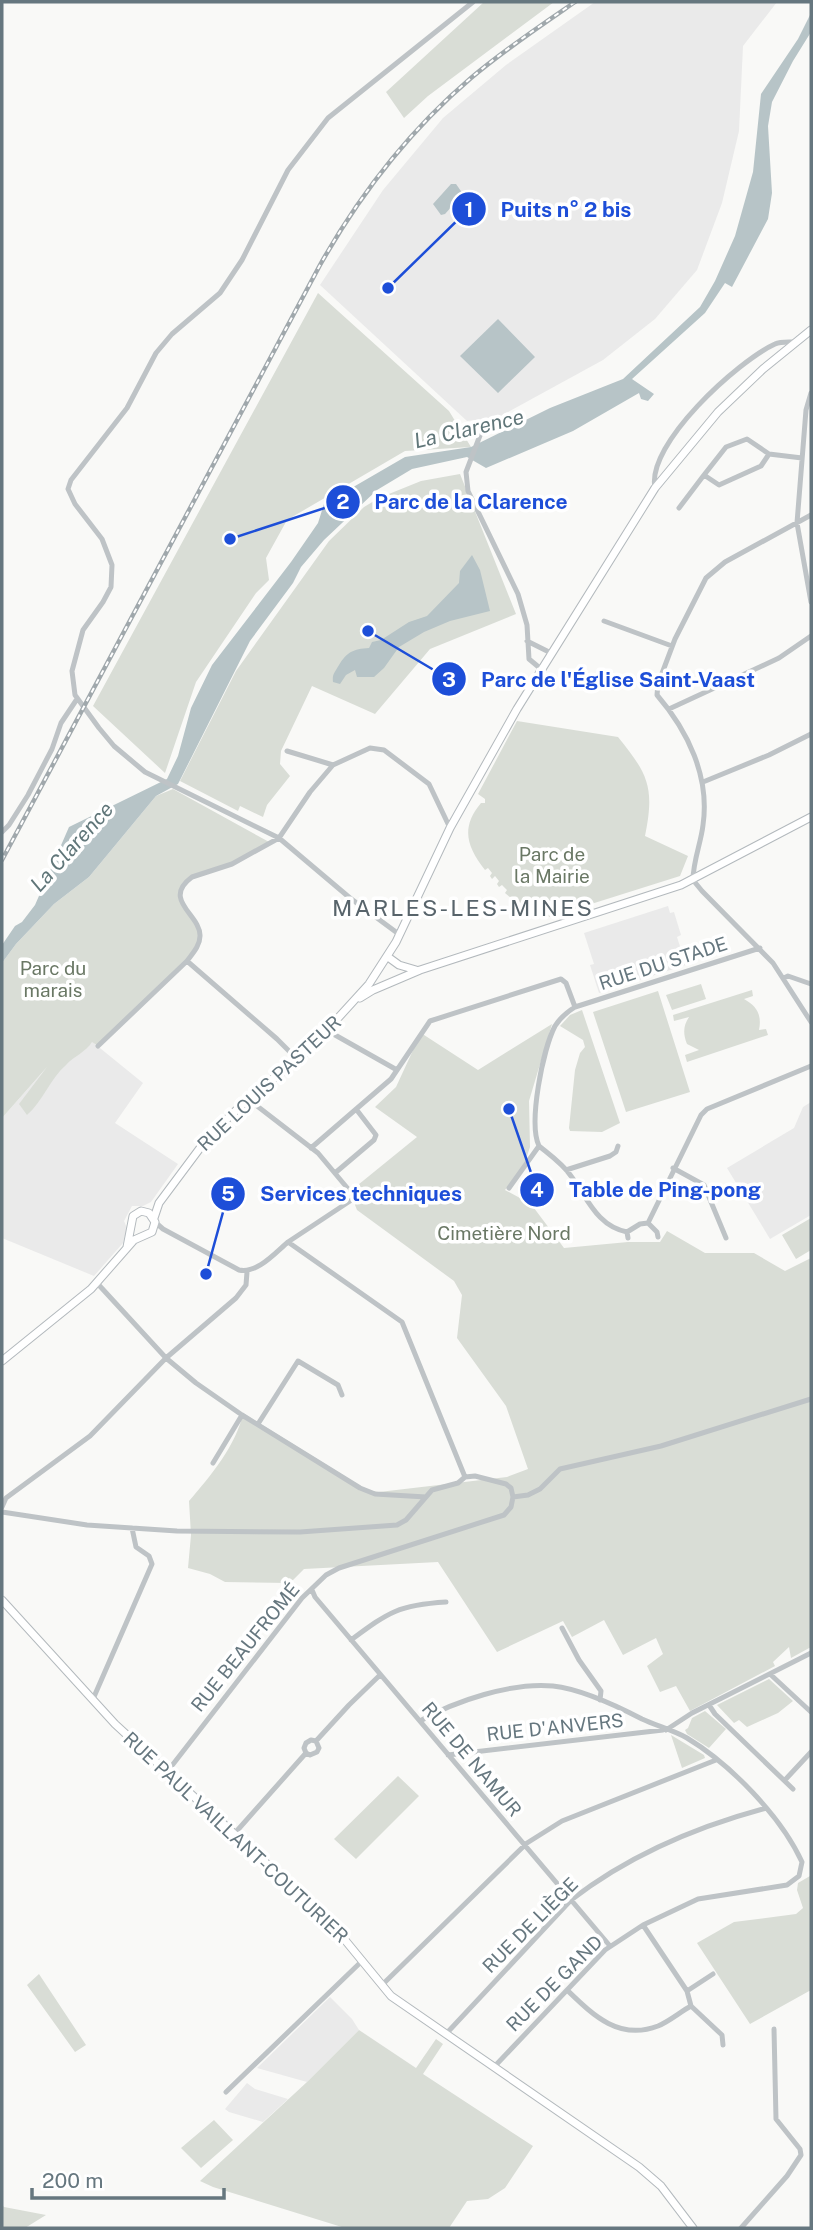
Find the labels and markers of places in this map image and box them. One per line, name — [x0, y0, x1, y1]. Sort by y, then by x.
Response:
callout: Puits n° 2 bis — [451, 188, 645, 230]
callout: Parc de la Clarence — [326, 481, 582, 523]
callout: Parc de l'Église Saint-Vaast — [431, 658, 769, 700]
callout: Table de Ping-pong — [520, 1169, 775, 1211]
callout: Services techniques — [211, 1173, 476, 1215]

